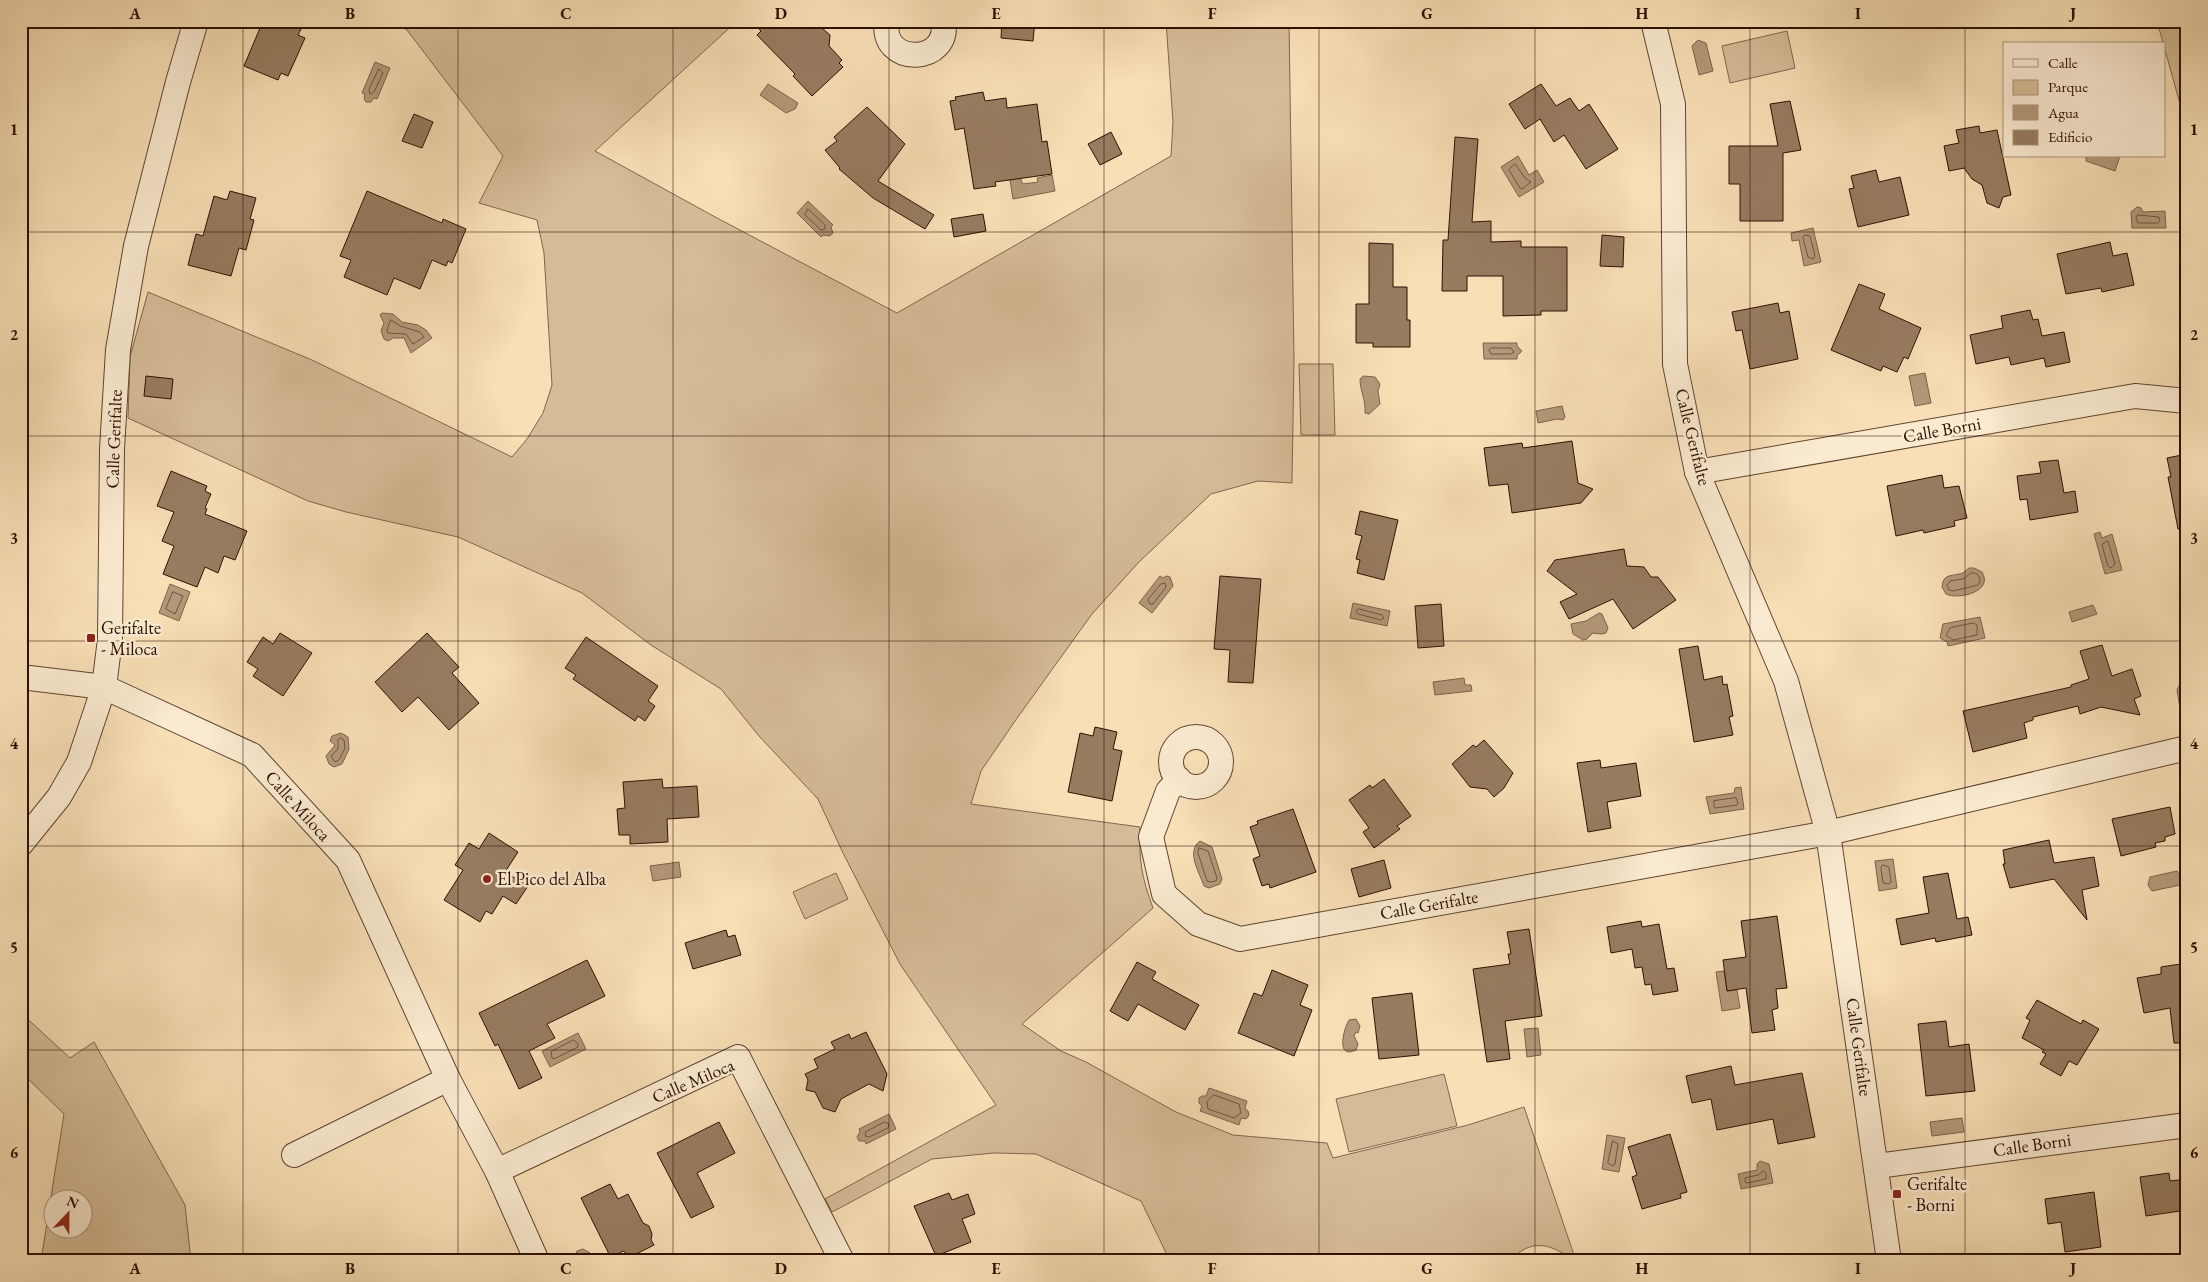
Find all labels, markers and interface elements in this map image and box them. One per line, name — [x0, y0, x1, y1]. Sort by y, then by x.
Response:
text: A — [128, 3, 141, 24]
text: B — [345, 3, 355, 24]
text: C — [560, 3, 572, 24]
text: D — [775, 3, 787, 24]
text: E — [991, 3, 1001, 24]
text: F — [1208, 3, 1217, 24]
text: G — [1421, 3, 1433, 24]
text: H — [1636, 3, 1649, 24]
text: I — [1855, 3, 1861, 24]
text: J — [2068, 3, 2076, 24]
legend — [2003, 42, 2166, 158]
text: Calle — [2048, 53, 2078, 72]
text: Parque — [2048, 77, 2088, 96]
text: Agua — [2047, 103, 2079, 122]
text: 1 — [10, 119, 18, 140]
text: 1 — [2190, 119, 2198, 140]
text: Edificio — [2048, 127, 2092, 146]
text: 2 — [10, 324, 19, 345]
text: 2 — [2190, 324, 2199, 345]
street label: Calle Gerifalte — [1670, 386, 1717, 488]
street label: Calle Gerifalte — [100, 389, 127, 489]
street label: Calle Borni — [1901, 411, 1983, 448]
text: 3 — [10, 528, 18, 549]
text: 3 — [2190, 528, 2198, 549]
place label: Gerifalte - Miloca — [101, 616, 161, 660]
marker: Gerifalte - Miloca — [85, 632, 97, 644]
text: 4 — [10, 733, 19, 754]
text: 4 — [2190, 733, 2199, 754]
street label: Calle Miloca — [261, 766, 337, 846]
place label: El Pico del Alba — [497, 867, 607, 890]
marker: El Pico del Alba — [481, 873, 493, 885]
street label: Calle Gerifalte — [1378, 885, 1480, 924]
text: 5 — [10, 937, 18, 958]
text: 5 — [2190, 937, 2198, 958]
street label: Calle Gerifalte — [1841, 996, 1878, 1098]
street label: Calle Miloca — [648, 1053, 738, 1108]
street label: Calle Borni — [1991, 1128, 2073, 1161]
text: 6 — [10, 1142, 19, 1163]
text: 6 — [2190, 1142, 2199, 1163]
place label: Gerifalte - Borni — [1907, 1172, 1967, 1216]
marker: Gerifalte - Borni — [1891, 1188, 1903, 1200]
north arrow — [42, 1190, 92, 1240]
text: N — [64, 1191, 82, 1213]
text: A — [128, 1258, 141, 1279]
text: B — [345, 1258, 355, 1279]
text: C — [560, 1258, 572, 1279]
text: D — [775, 1258, 787, 1279]
text: E — [991, 1258, 1001, 1279]
text: F — [1208, 1258, 1217, 1279]
text: G — [1421, 1258, 1433, 1279]
text: H — [1636, 1258, 1649, 1279]
text: I — [1855, 1258, 1861, 1279]
text: J — [2068, 1258, 2076, 1279]

